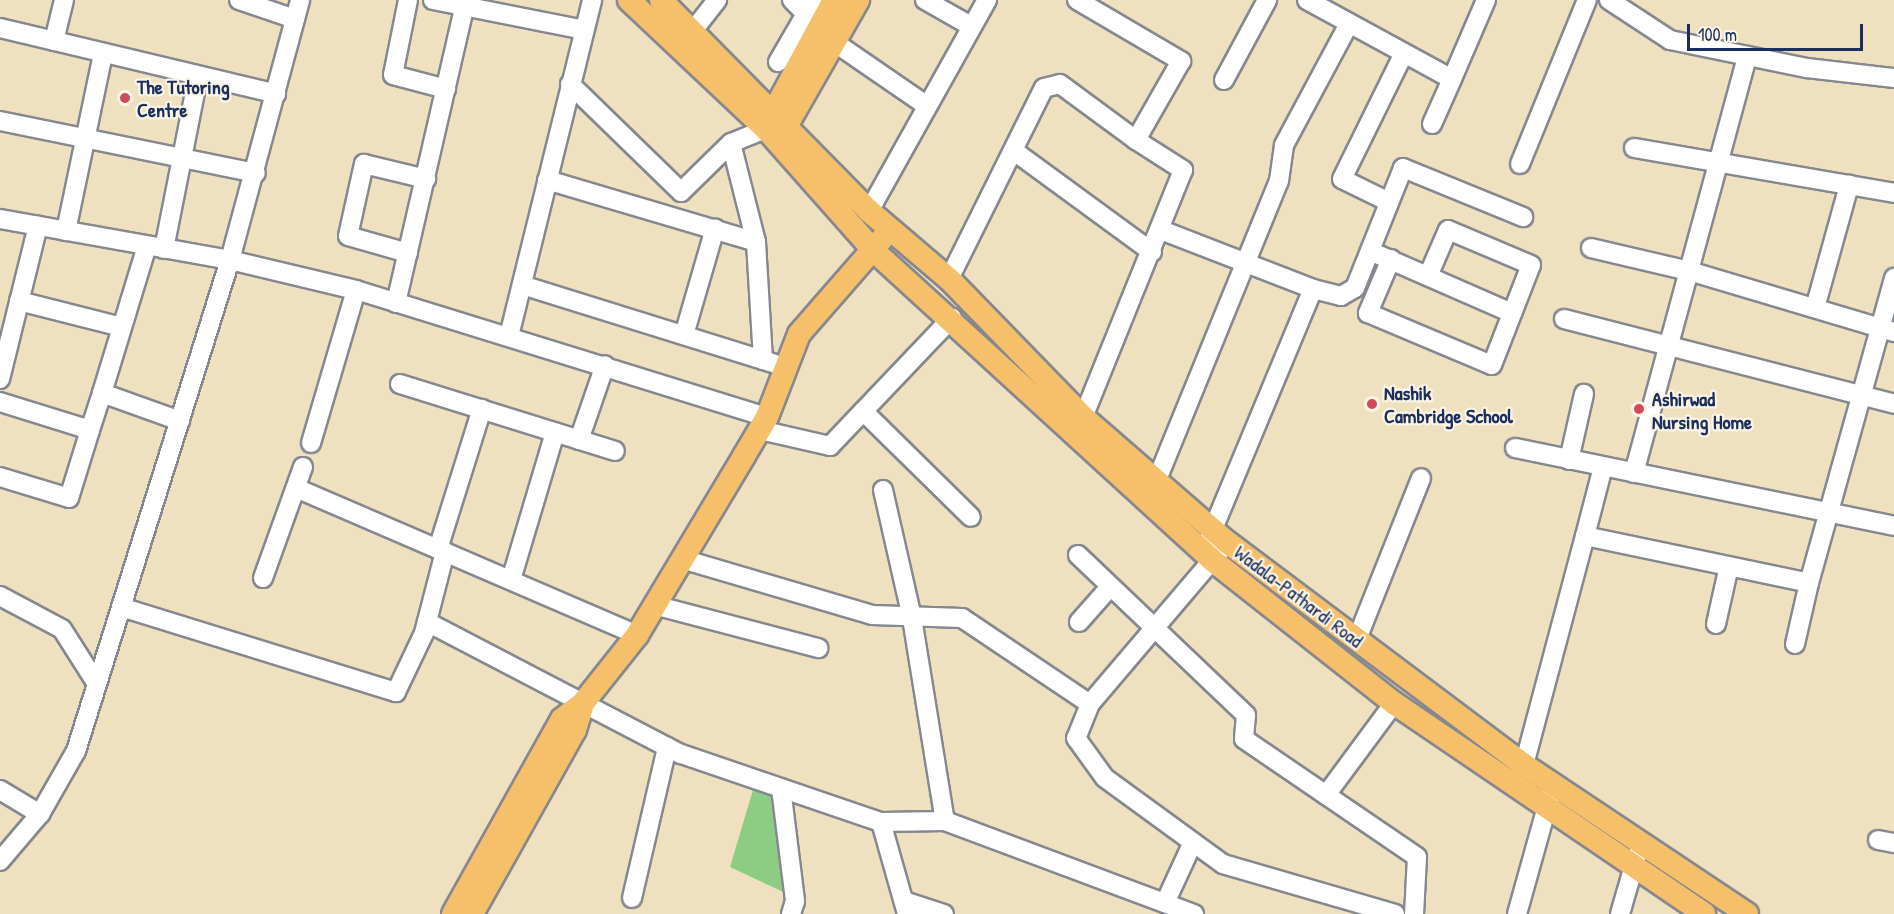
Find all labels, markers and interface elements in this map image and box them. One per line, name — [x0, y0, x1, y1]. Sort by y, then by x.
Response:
scale bar — [1690, 12, 1866, 50]
text: 100 m — [1698, 22, 1737, 47]
place label: The Tutoring Centre — [137, 74, 230, 121]
marker: The Tutoring Centre — [118, 91, 132, 105]
place label: Nashik Cambridge School — [1384, 380, 1513, 427]
place label: Ashirwad Nursing Home — [1652, 386, 1752, 433]
marker: Nashik Cambridge School — [1365, 397, 1379, 411]
marker: Ashirwad Nursing Home — [1630, 400, 1648, 418]
street label: Wadala-Pathardi Road — [1230, 540, 1368, 652]

